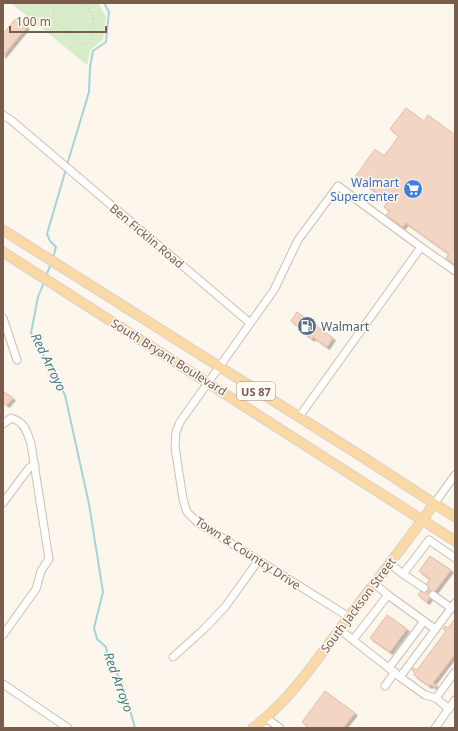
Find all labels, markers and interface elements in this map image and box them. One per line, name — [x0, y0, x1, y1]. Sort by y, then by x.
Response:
scale bar — [10, 8, 106, 34]
text: 100 m — [16, 13, 51, 30]
place label: Walmart Supercenter — [330, 174, 400, 205]
supermarket icon: Walmart Supercenter — [402, 178, 424, 200]
street label: Ben Ficklin Road — [106, 200, 188, 272]
street label: South Bryant Boulevard — [108, 314, 230, 400]
fuel station icon: Walmart — [296, 315, 318, 337]
place label: Walmart — [321, 318, 370, 335]
water label: Red Arroyo — [27, 330, 71, 394]
road number: US 87 — [237, 382, 275, 400]
street label: Town & Country Drive — [192, 512, 304, 594]
street label: South Jackson Street — [316, 553, 400, 656]
water label: Red Arroyo — [100, 649, 138, 715]

